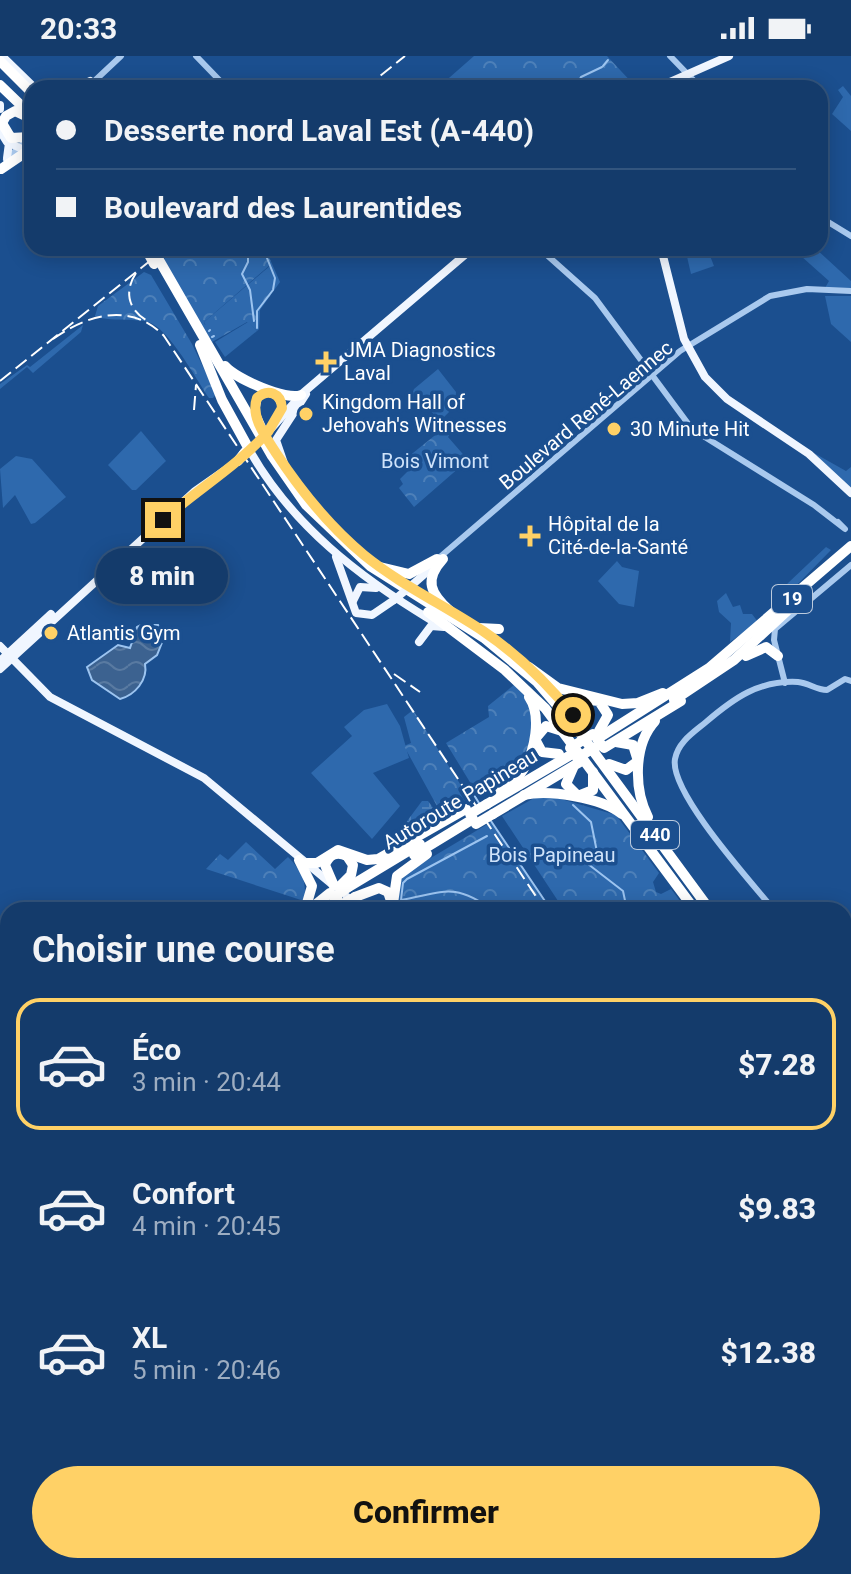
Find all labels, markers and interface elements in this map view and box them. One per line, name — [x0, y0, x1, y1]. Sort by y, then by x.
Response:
text: 20:33 — [40, 11, 117, 46]
text: Desserte nord Laval Est (A-440) — [104, 113, 534, 148]
text: Boulevard des Laurentides — [104, 190, 462, 225]
street label: Boulevard René-Laennec — [494, 335, 678, 495]
place label: JMA Diagnostics Laval — [344, 338, 496, 385]
marker: JMA Diagnostics Laval — [315, 351, 337, 373]
place label: Kingdom Hall of Jehovah's Witnesses — [322, 390, 507, 437]
marker: Kingdom Hall of Jehovah's Witnesses — [297, 405, 315, 423]
place label: 30 Minute Hit — [630, 417, 750, 441]
marker: 30 Minute Hit — [605, 420, 623, 438]
park label: Bois Vimont — [381, 449, 489, 473]
route end — [145, 502, 181, 538]
place label: Hôpital de la Cité-de-la-Santé — [548, 512, 688, 559]
marker: Hôpital de la Cité-de-la-Santé — [519, 525, 541, 547]
callout: 8 min — [97, 548, 229, 604]
text: 8 min — [129, 561, 195, 591]
road number: 19 — [772, 585, 812, 613]
place label: Atlantis Gym — [67, 621, 181, 645]
marker: Atlantis Gym — [42, 624, 60, 642]
route start — [555, 697, 591, 733]
street label: Autoroute Papineau — [378, 743, 542, 855]
road number: 440 — [631, 821, 679, 849]
park label: Bois Papineau — [488, 843, 616, 867]
text: Choisir une course — [32, 929, 335, 971]
icon: car — [36, 1028, 108, 1100]
text: Éco — [132, 1032, 181, 1067]
text: $7.28 — [738, 1047, 816, 1082]
text: 3 min · 20:44 — [132, 1067, 281, 1097]
icon: car — [36, 1172, 108, 1244]
text: Confort — [132, 1176, 235, 1211]
text: $9.83 — [738, 1191, 816, 1226]
text: 4 min · 20:45 — [132, 1211, 281, 1241]
icon: car — [36, 1316, 108, 1388]
text: XL — [132, 1320, 167, 1355]
text: $12.38 — [721, 1335, 816, 1370]
text: 5 min · 20:46 — [132, 1355, 281, 1385]
button: Confirmer — [32, 1466, 820, 1558]

